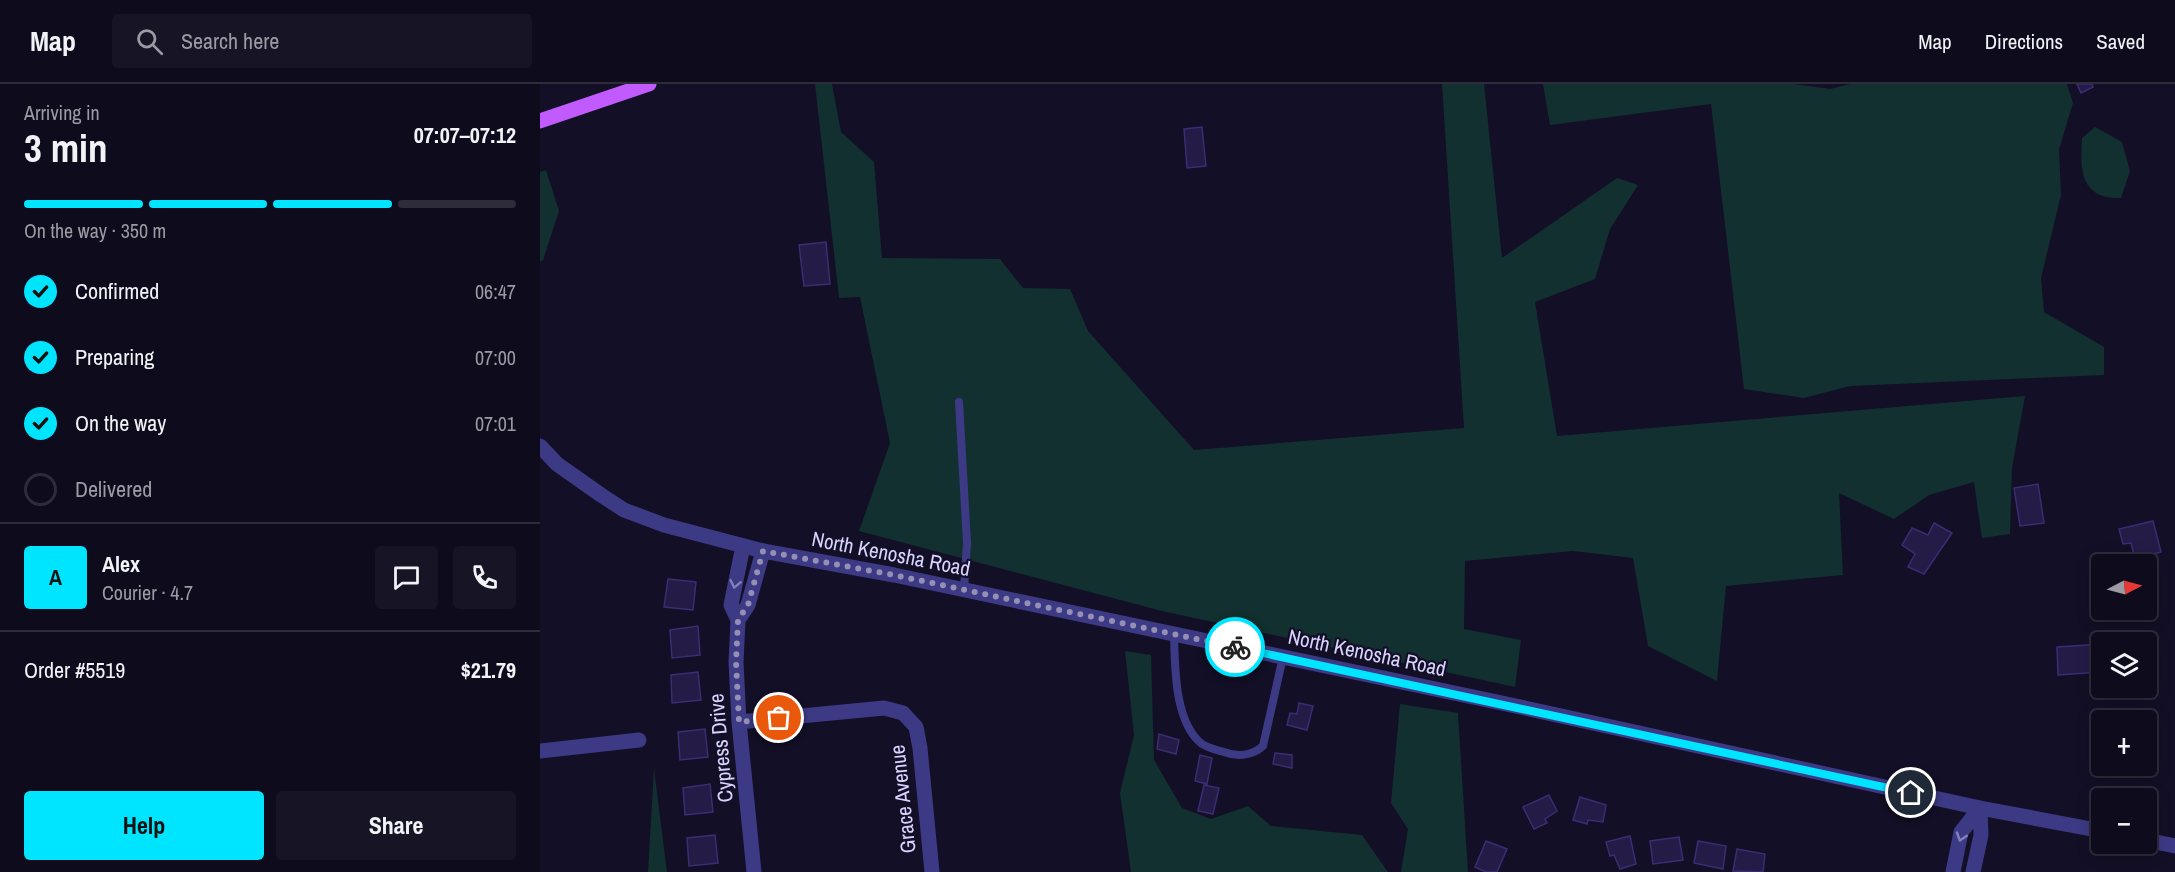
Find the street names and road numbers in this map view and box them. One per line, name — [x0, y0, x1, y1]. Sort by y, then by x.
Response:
street label: North Kenosha Road — [809, 524, 973, 583]
street label: North Kenosha Road — [1285, 622, 1449, 683]
street label: Cypress Drive — [701, 692, 740, 804]
street label: Grace Avenue — [882, 743, 923, 855]

